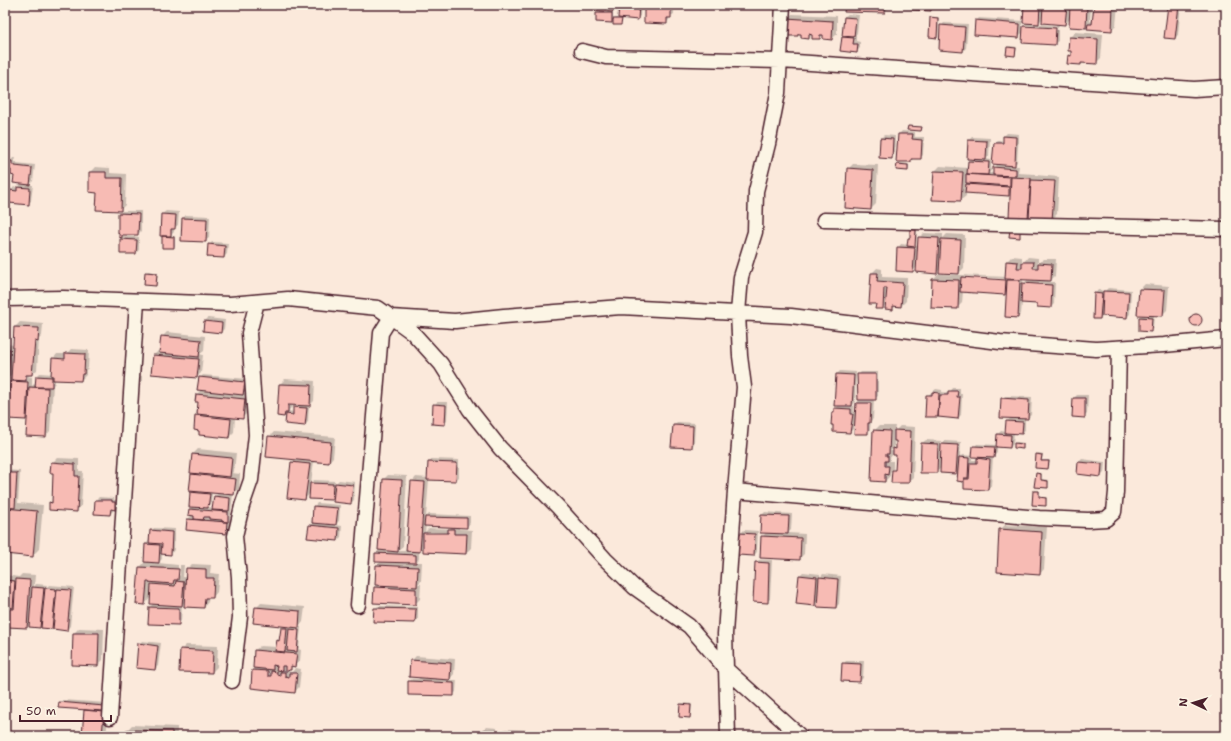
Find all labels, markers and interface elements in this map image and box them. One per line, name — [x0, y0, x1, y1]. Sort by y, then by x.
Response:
north arrow — [1173, 683, 1213, 723]
scale bar — [20, 697, 111, 723]
text: N — [1176, 697, 1191, 707]
text: 50 m — [26, 703, 56, 719]

